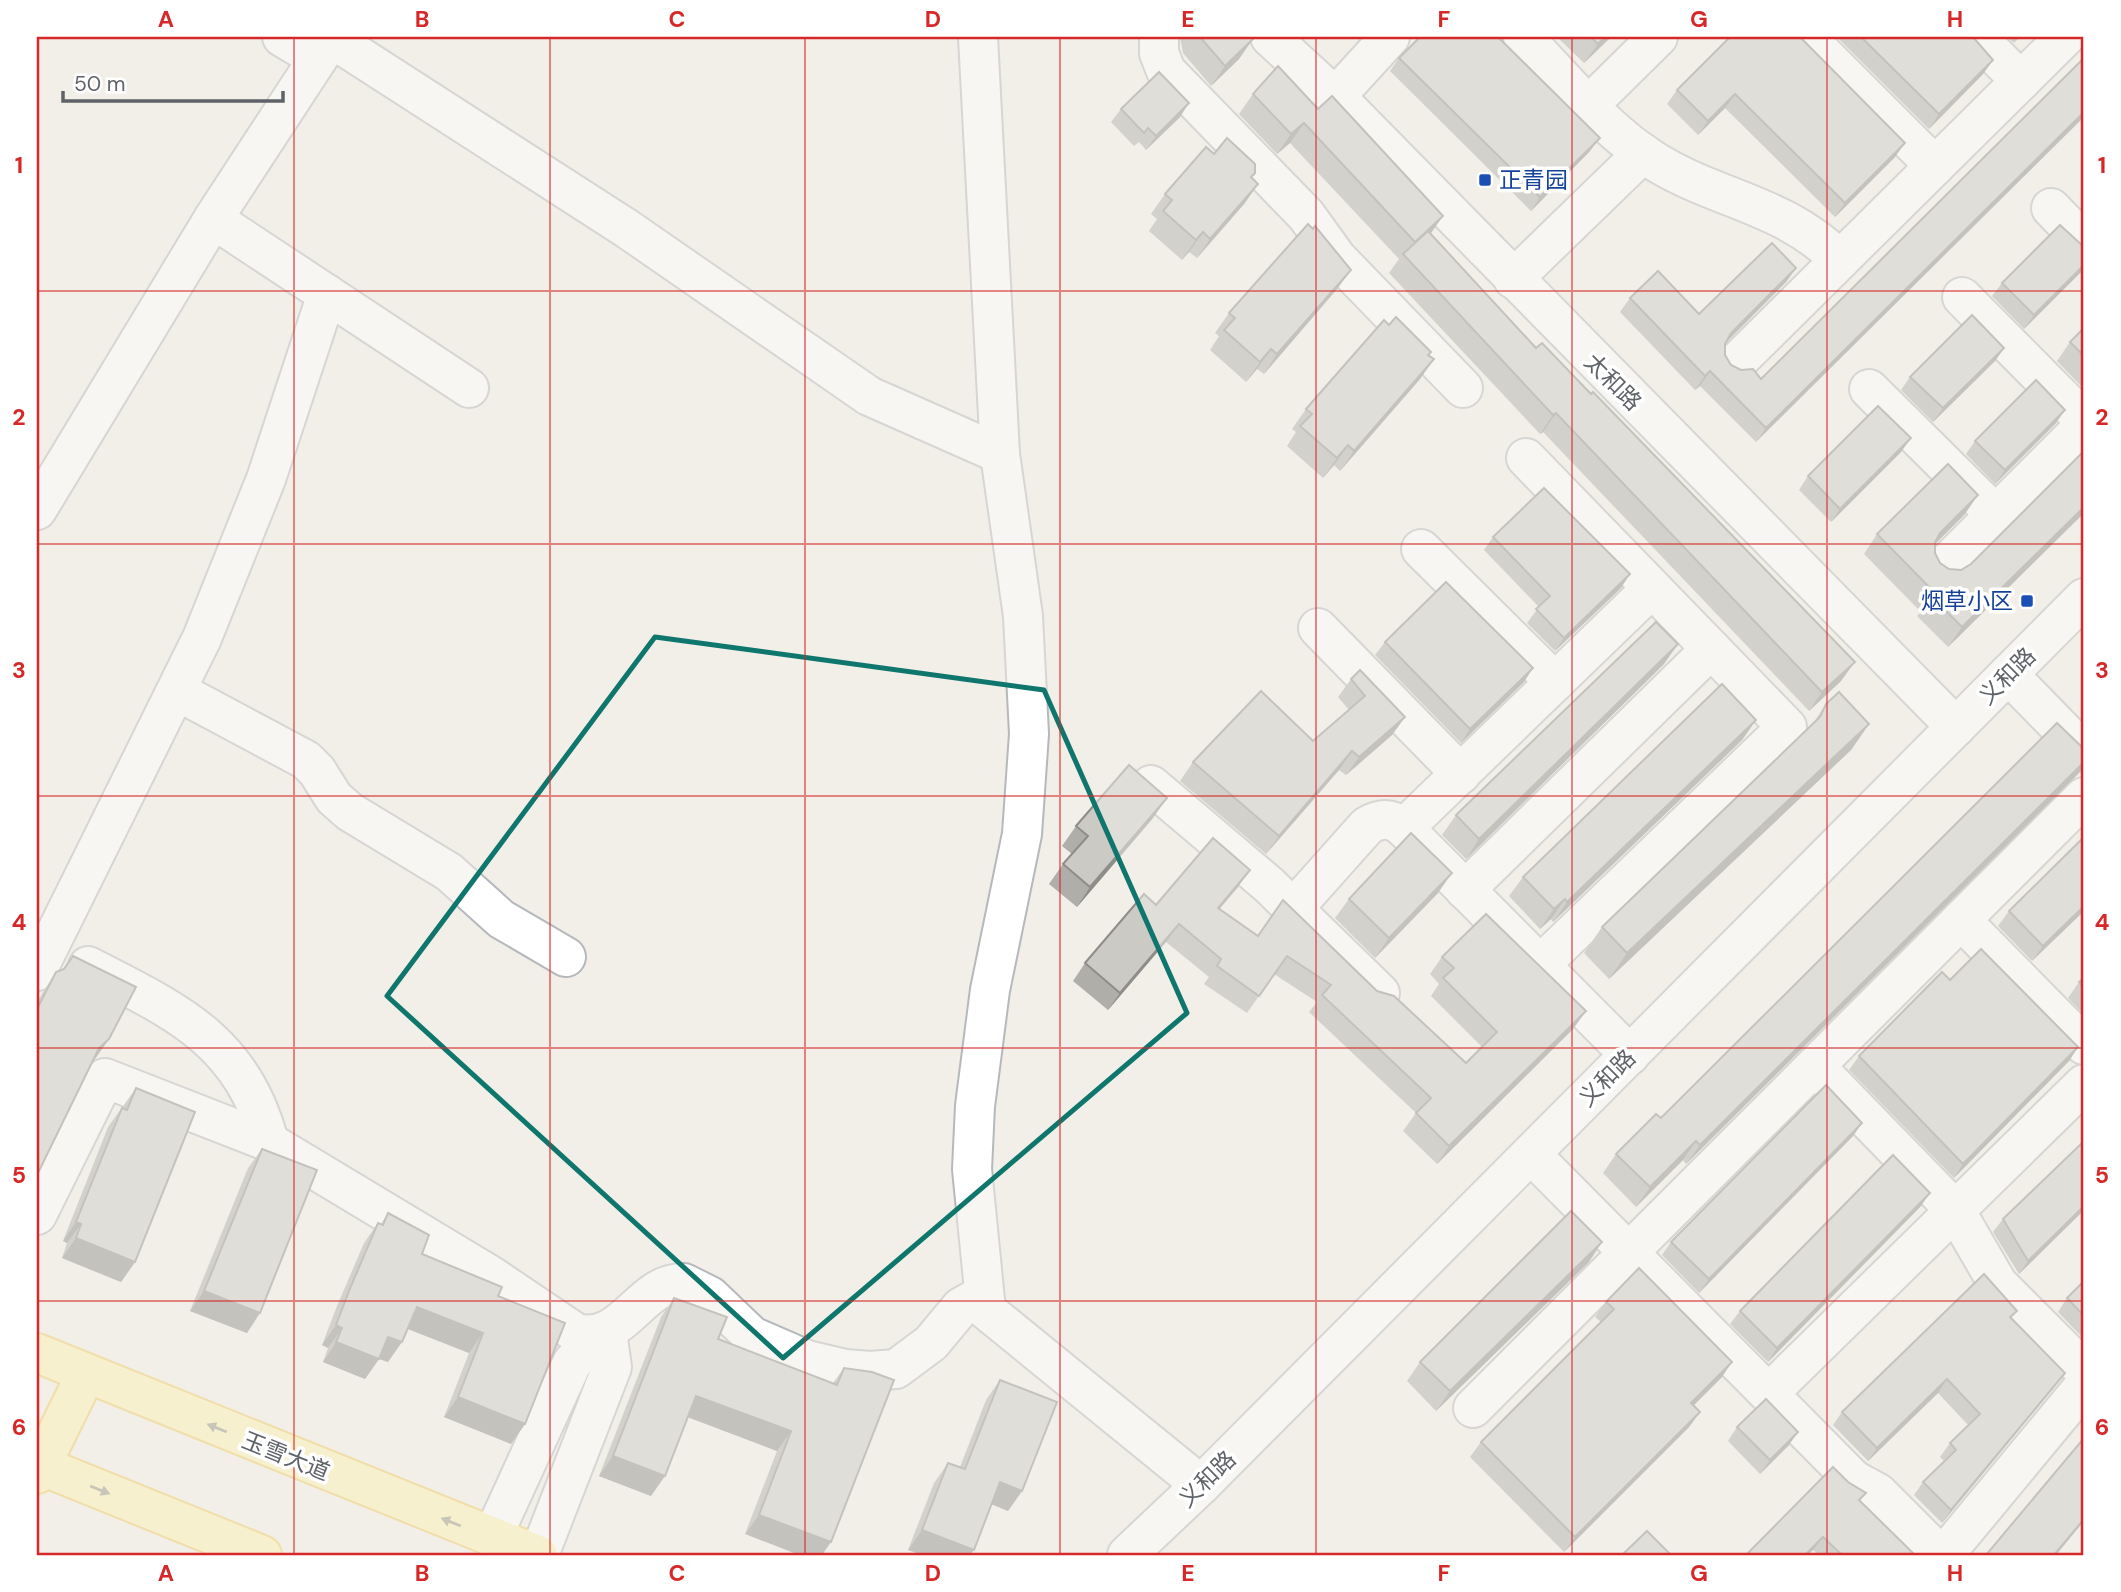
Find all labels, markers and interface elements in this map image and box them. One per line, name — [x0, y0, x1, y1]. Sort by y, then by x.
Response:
text: A — [158, 4, 174, 34]
text: B — [415, 4, 429, 34]
text: C — [669, 4, 685, 34]
text: D — [925, 4, 941, 34]
text: E — [1181, 4, 1195, 34]
text: F — [1438, 4, 1451, 34]
text: G — [1690, 4, 1708, 34]
text: H — [1947, 4, 1963, 34]
scale bar — [63, 60, 284, 104]
text: 50 m — [74, 70, 125, 98]
text: 1 — [15, 150, 23, 180]
text: 1 — [2098, 150, 2106, 180]
place label: 正青园 — [1499, 165, 1568, 195]
marker: 正青园 — [1477, 172, 1493, 188]
street label: 太和路 — [1578, 347, 1648, 417]
text: 2 — [12, 402, 26, 432]
text: 2 — [2095, 402, 2109, 432]
place label: 烟草小区 — [1921, 586, 2013, 616]
marker: 烟草小区 — [2019, 593, 2035, 609]
street label: 义和路 — [1972, 641, 2042, 711]
text: 3 — [12, 655, 26, 685]
text: 3 — [2095, 655, 2109, 685]
text: 4 — [12, 907, 27, 937]
text: 4 — [2095, 907, 2110, 937]
street label: 义和路 — [1572, 1043, 1642, 1113]
text: 5 — [12, 1160, 26, 1190]
text: 5 — [2095, 1160, 2109, 1190]
text: 6 — [12, 1412, 26, 1442]
text: 6 — [2095, 1412, 2109, 1442]
one-way arrow — [207, 1422, 227, 1434]
street label: 玉雪大道 — [238, 1425, 334, 1487]
street label: 义和路 — [1172, 1444, 1242, 1514]
one-way arrow — [90, 1485, 111, 1496]
one-way arrow — [440, 1516, 461, 1527]
text: A — [158, 1558, 174, 1588]
text: B — [415, 1558, 429, 1588]
text: C — [669, 1558, 685, 1588]
text: D — [925, 1558, 941, 1588]
text: E — [1181, 1558, 1195, 1588]
text: F — [1438, 1558, 1451, 1588]
text: G — [1690, 1558, 1708, 1588]
text: H — [1947, 1558, 1963, 1588]

